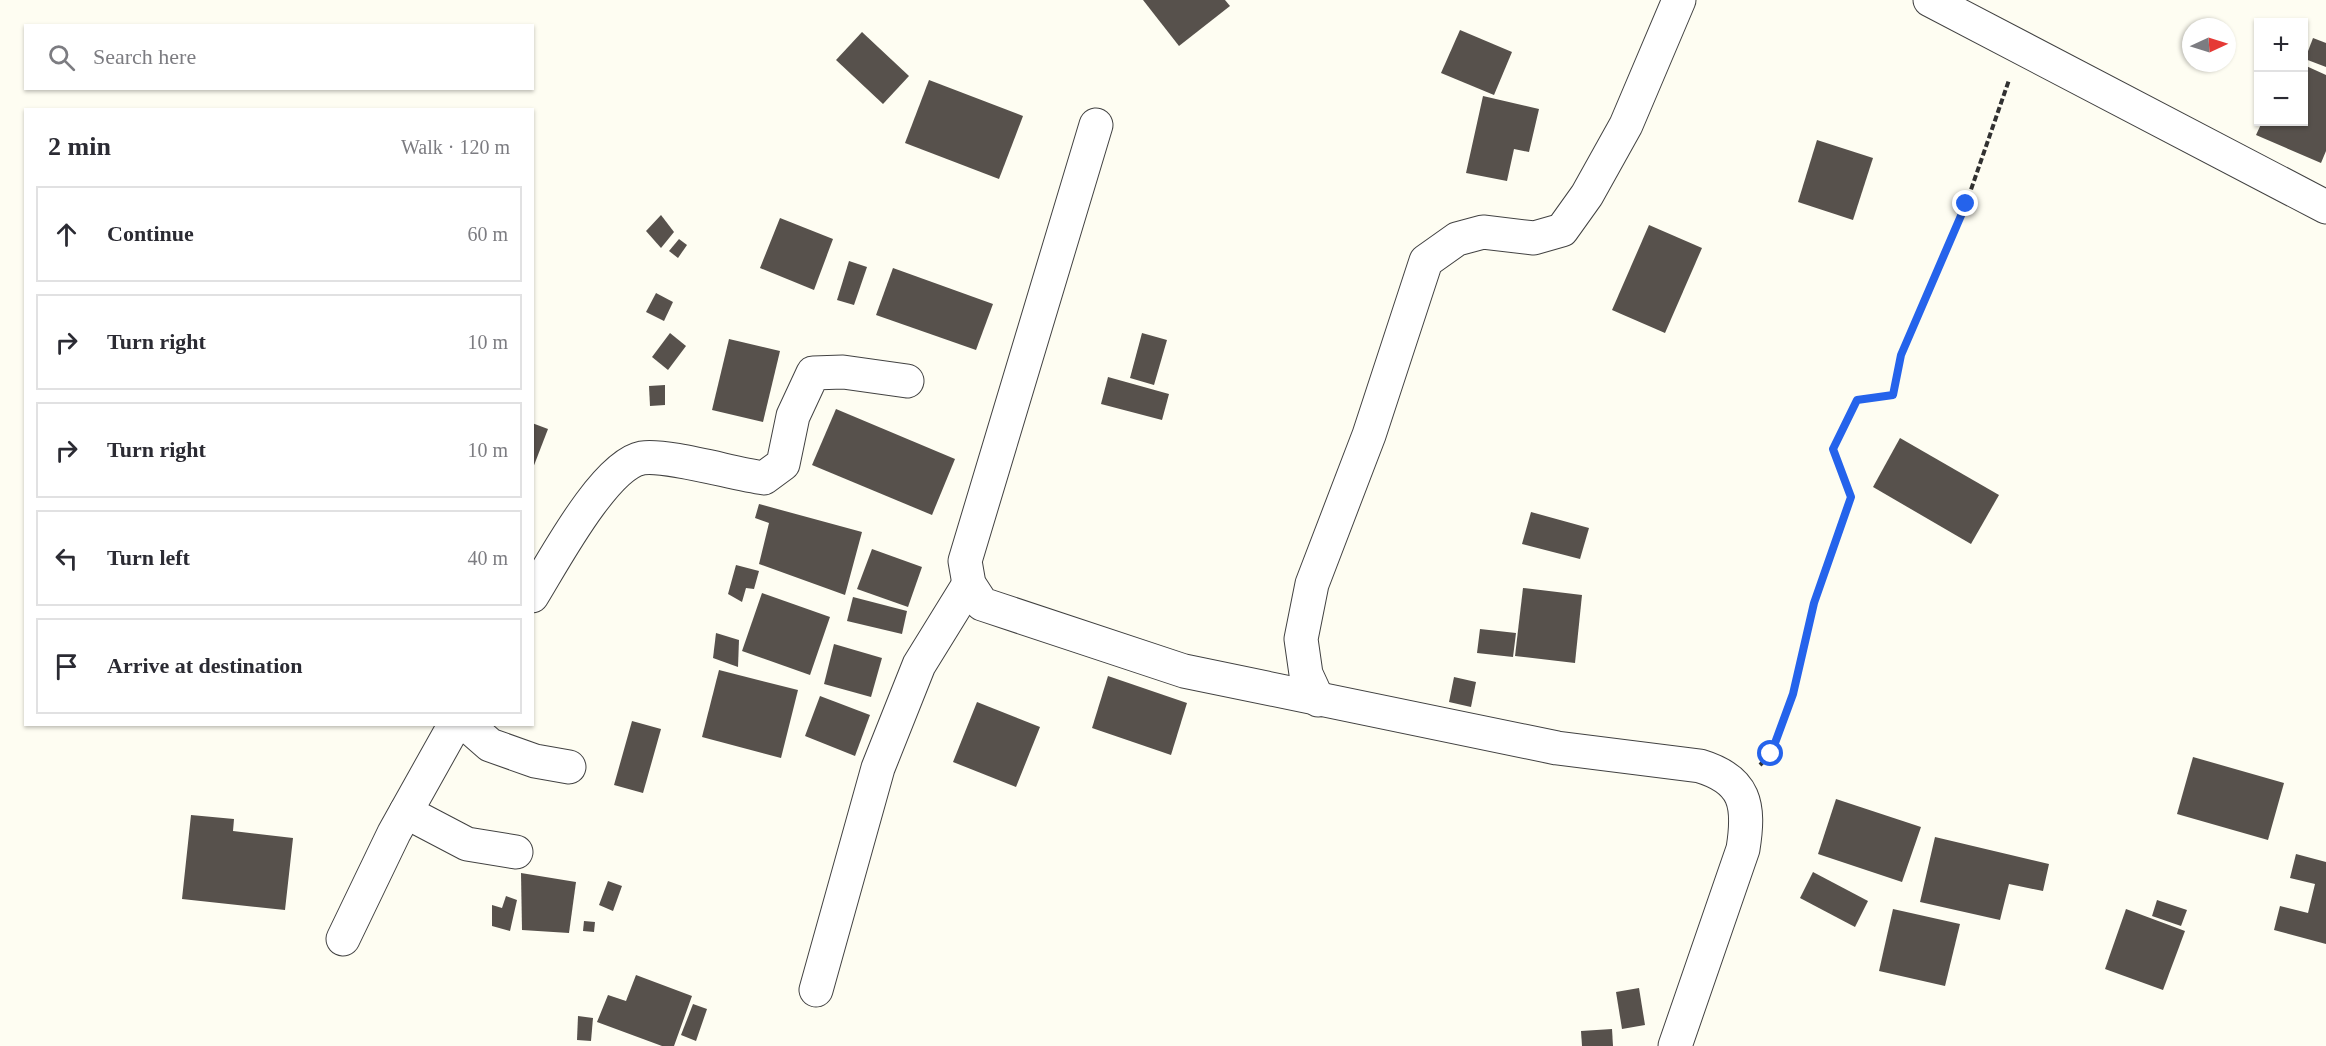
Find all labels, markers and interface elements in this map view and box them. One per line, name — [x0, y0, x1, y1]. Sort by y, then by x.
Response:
north arrow — [2182, 18, 2236, 72]
map controls — [2254, 18, 2308, 126]
button: + — [2254, 18, 2308, 72]
search box — [24, 24, 534, 90]
icon: search — [45, 41, 78, 74]
text: Search here — [93, 44, 196, 69]
button: − — [2254, 72, 2308, 126]
text: 2 min — [48, 132, 111, 161]
text: Walk · 120 m — [401, 136, 510, 158]
route end — [1952, 190, 1978, 216]
icon: ahead — [50, 218, 83, 251]
text: Continue — [107, 221, 194, 246]
text: 60 m — [467, 223, 508, 245]
icon: right — [50, 326, 83, 359]
text: Turn right — [107, 329, 206, 354]
text: 10 m — [467, 331, 508, 353]
icon: right — [50, 434, 83, 467]
text: Turn right — [107, 437, 206, 462]
text: 10 m — [467, 439, 508, 461]
icon: left — [50, 542, 83, 575]
text: Turn left — [107, 545, 190, 570]
text: 40 m — [467, 547, 508, 569]
icon: arrive — [50, 650, 83, 683]
text: Arrive at destination — [107, 653, 303, 678]
route start — [1757, 740, 1783, 766]

